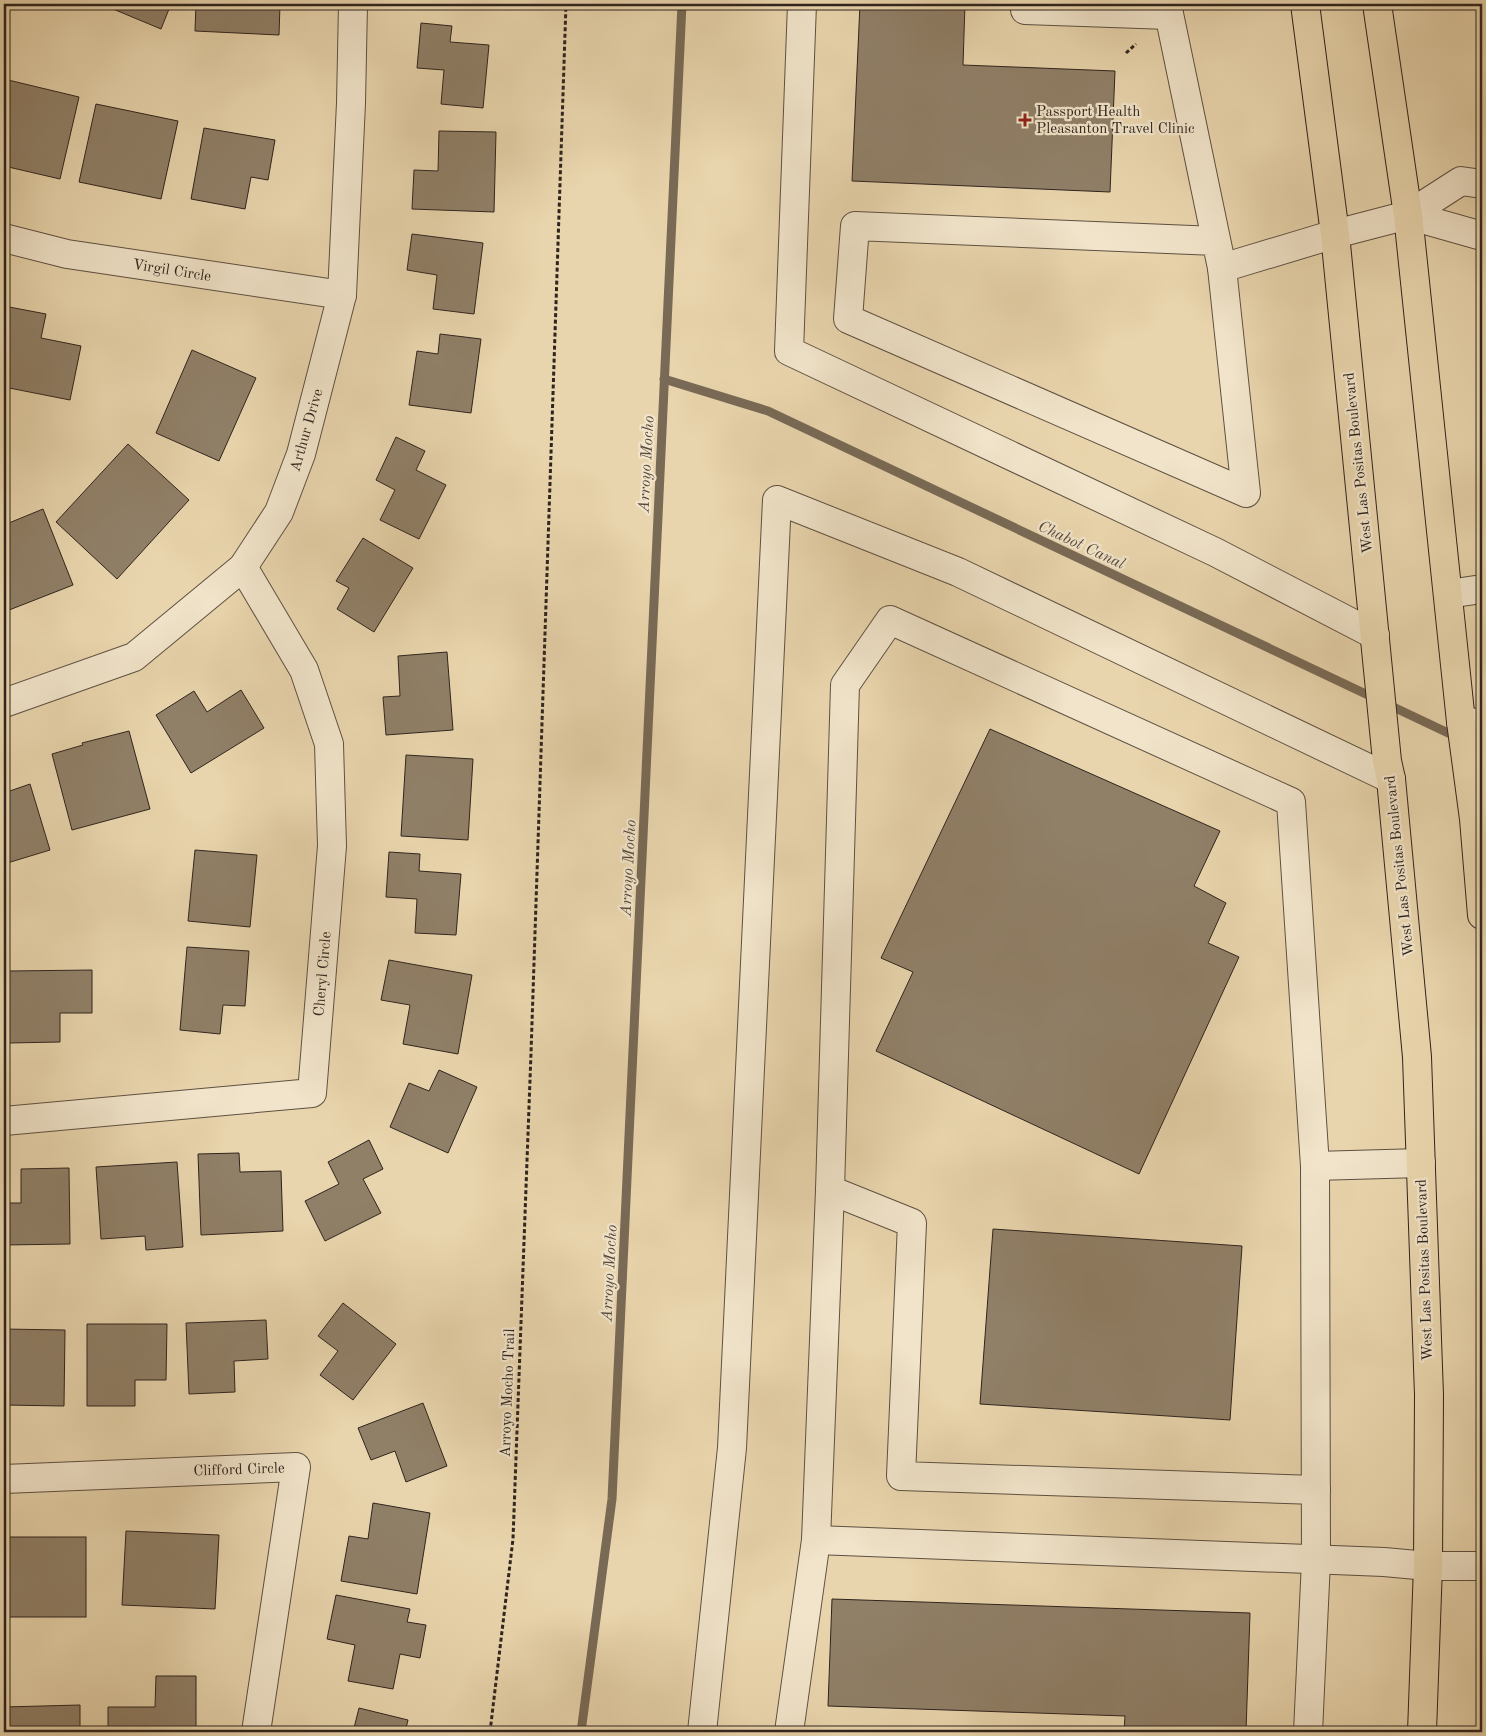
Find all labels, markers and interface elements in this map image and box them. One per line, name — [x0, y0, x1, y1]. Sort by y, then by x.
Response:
place label: Passport Health Pleasanton Travel Clinic — [1036, 105, 1195, 137]
marker: Passport Health Pleasanton Travel Clinic — [1018, 113, 1032, 127]
street label: Virgil Circle — [131, 258, 212, 285]
street label: West Las Positas Boulevard — [1343, 371, 1376, 554]
street label: Arthur Drive — [288, 387, 326, 474]
water label: Arroyo Mocho — [636, 415, 658, 514]
water label: Chabot Canal — [1035, 519, 1127, 573]
street label: West Las Positas Boulevard — [1384, 774, 1417, 957]
water label: Arroyo Mocho — [618, 819, 640, 918]
street label: Cheryl Circle — [312, 931, 335, 1017]
street label: West Las Positas Boulevard — [1415, 1179, 1436, 1361]
water label: Arroyo Mocho — [599, 1224, 621, 1323]
street label: Arroyo Mocho Trail — [499, 1328, 518, 1458]
street label: Clifford Circle — [193, 1461, 285, 1480]

